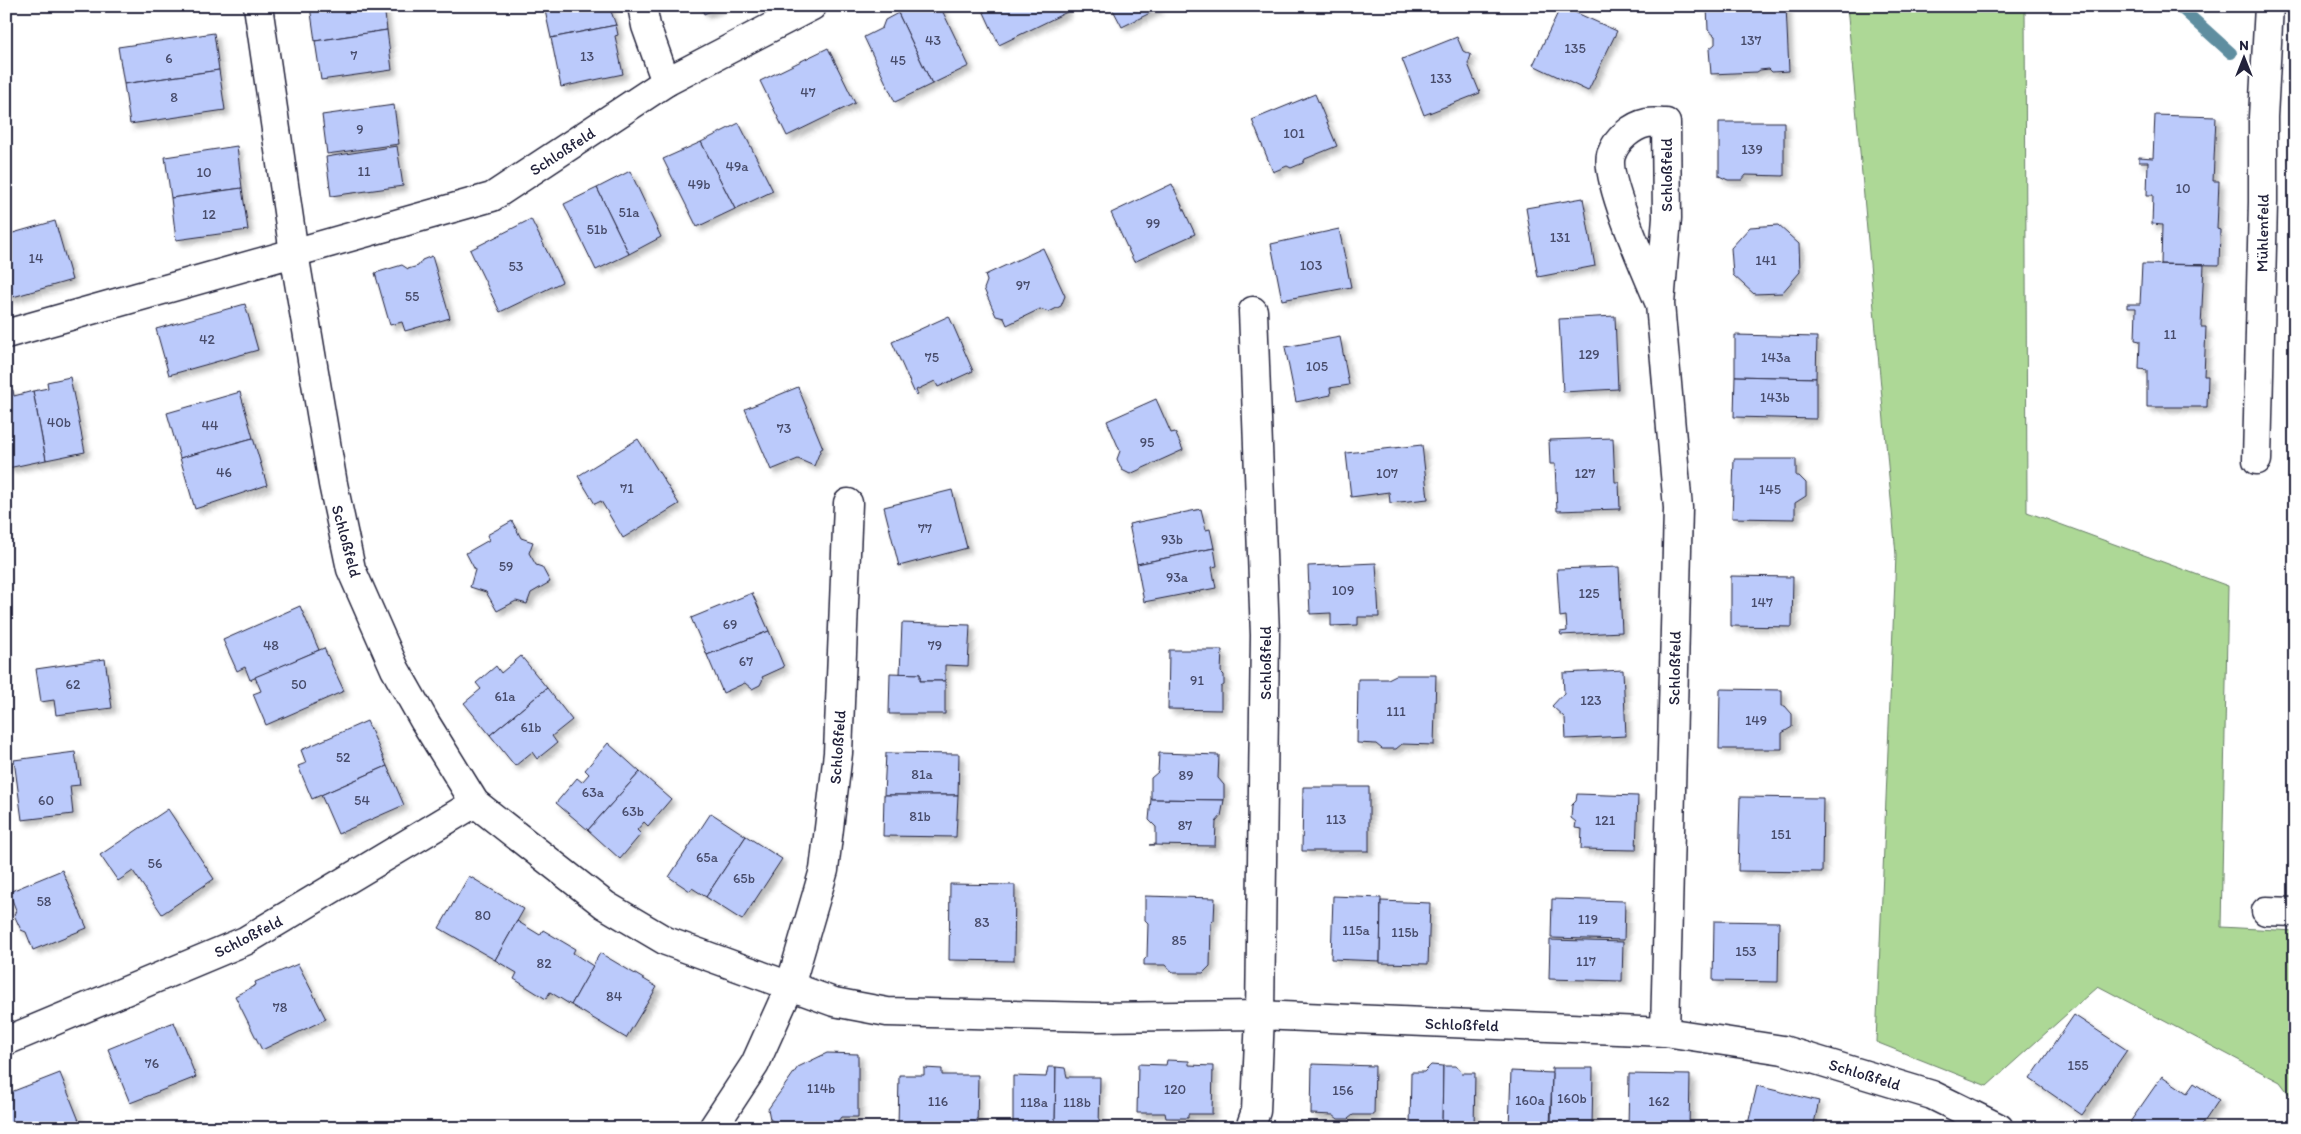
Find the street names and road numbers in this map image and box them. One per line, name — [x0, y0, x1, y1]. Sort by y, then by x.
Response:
street label: Schloßfeld — [526, 123, 599, 180]
street label: Schloßfeld — [1657, 138, 1676, 212]
street label: Mühlenfeld — [2252, 193, 2273, 272]
street label: Schloßfeld — [328, 503, 365, 580]
street label: Schloßfeld — [1256, 626, 1275, 700]
street label: Schloßfeld — [1664, 631, 1685, 705]
street label: Schloßfeld — [825, 709, 850, 785]
street label: Schloßfeld — [211, 911, 286, 962]
street label: Schloßfeld — [1425, 1014, 1500, 1035]
street label: Schloßfeld — [1827, 1055, 1903, 1094]

